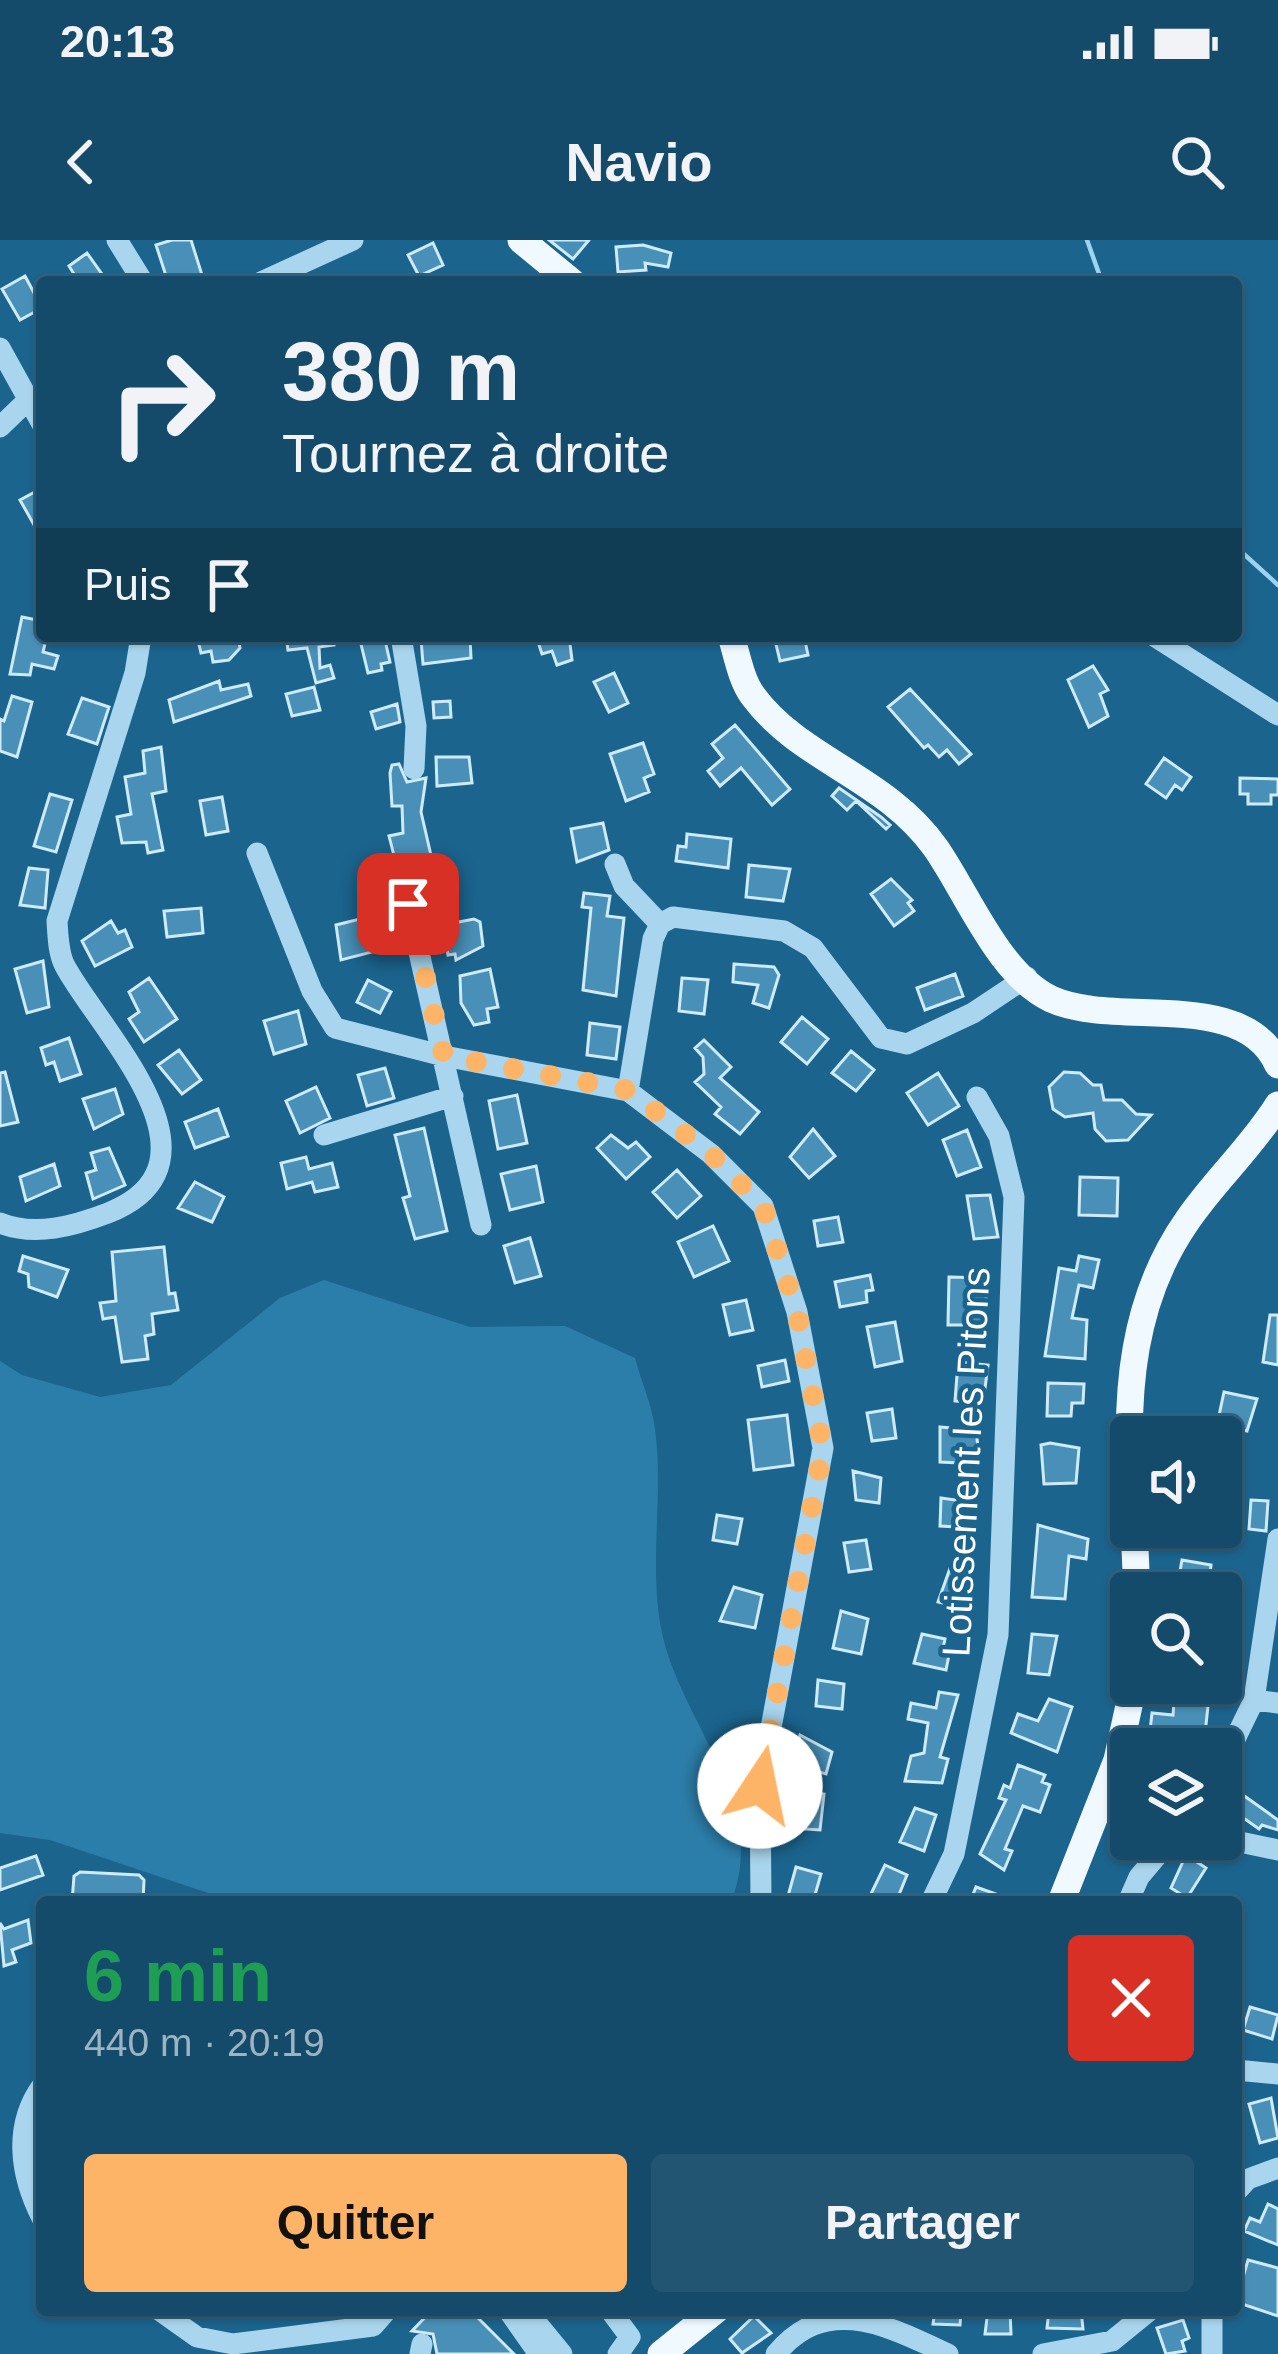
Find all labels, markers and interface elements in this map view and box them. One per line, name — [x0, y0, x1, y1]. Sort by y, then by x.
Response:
text: 20:13 — [60, 16, 175, 67]
icon: back — [48, 129, 114, 195]
icon: search — [1164, 129, 1230, 195]
text: Navio — [565, 132, 713, 192]
icon: right — [84, 324, 240, 480]
text: 380 m — [282, 324, 520, 418]
text: Tournez à droite — [282, 423, 669, 483]
icon: arrive — [196, 552, 262, 618]
text: Puis — [84, 559, 172, 610]
pin — [357, 853, 459, 955]
icon: arrive — [375, 871, 441, 937]
street label: Lotissement les Pitons — [934, 1266, 998, 1658]
map controls — [1110, 1416, 1242, 1860]
button: sound — [1110, 1416, 1242, 1548]
button: search — [1110, 1572, 1242, 1704]
position arrow — [697, 1723, 823, 1849]
button: layers — [1110, 1728, 1242, 1860]
button: close — [1068, 1935, 1194, 2061]
text: 6 min — [84, 1936, 272, 2016]
text: 440 m · 20:19 — [84, 2021, 325, 2064]
button: Quitter — [84, 2154, 627, 2292]
button: Partager — [651, 2154, 1194, 2292]

